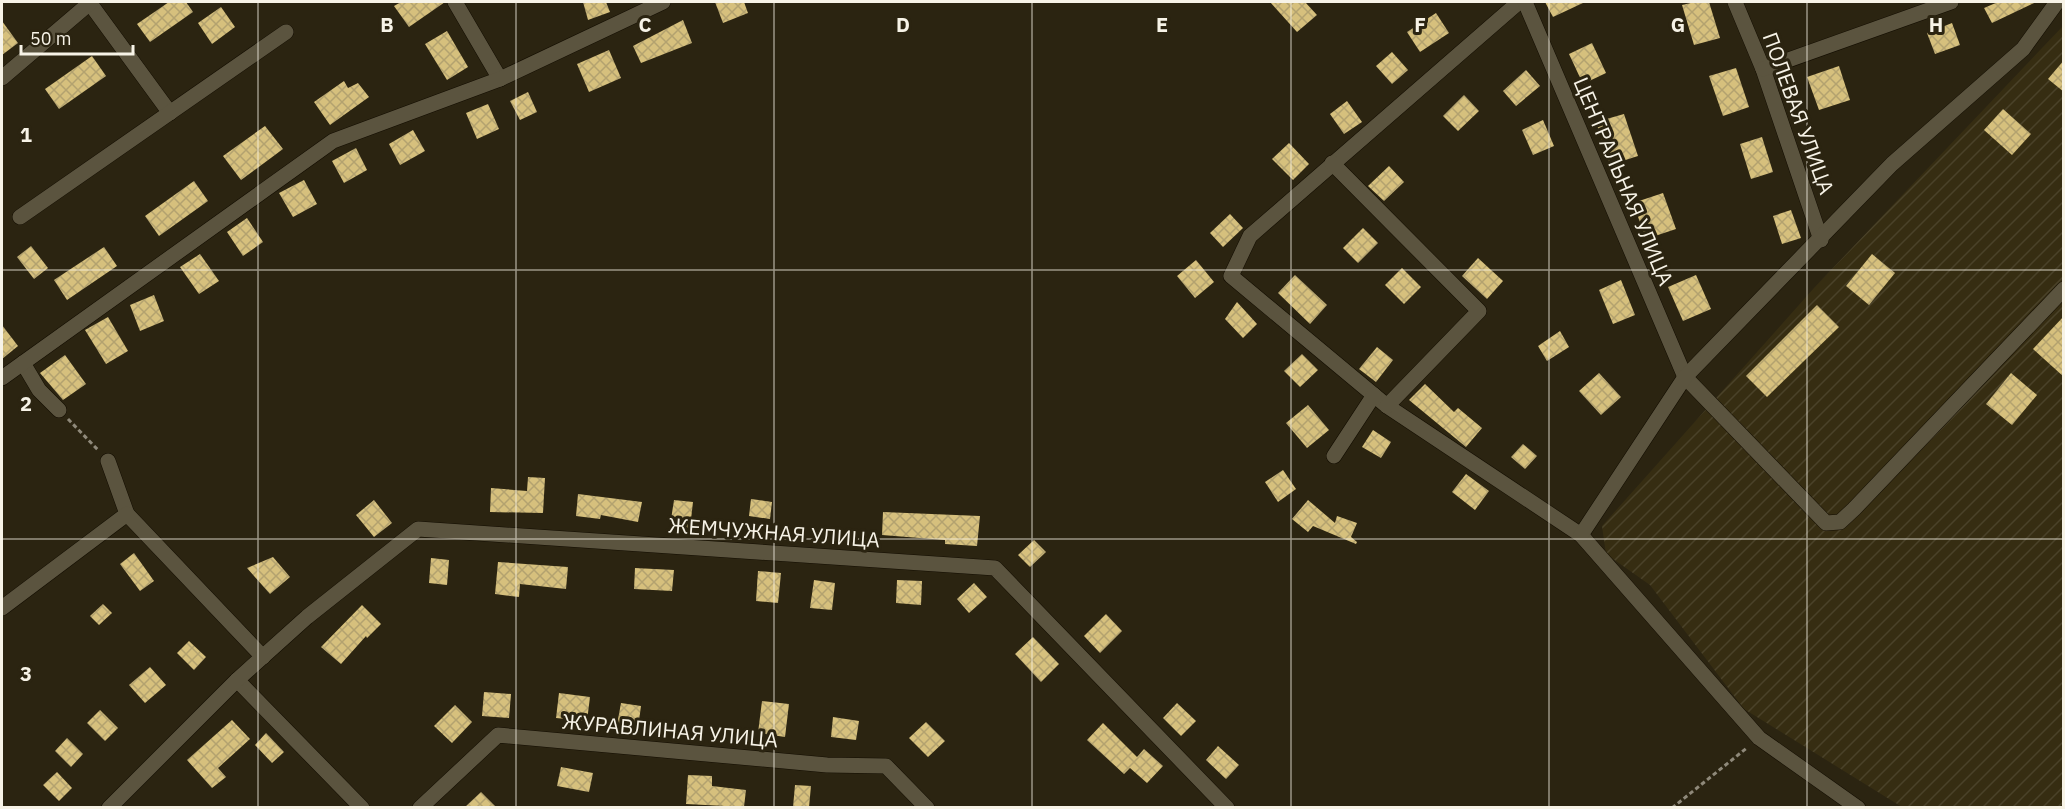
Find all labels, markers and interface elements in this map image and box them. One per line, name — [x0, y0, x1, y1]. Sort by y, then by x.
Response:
text: B — [380, 11, 394, 38]
text: C — [638, 11, 652, 38]
text: D — [896, 11, 910, 38]
text: E — [1156, 11, 1168, 38]
text: F — [1414, 11, 1426, 38]
text: G — [1671, 11, 1685, 38]
text: H — [1929, 11, 1943, 38]
scale bar — [21, 18, 134, 56]
text: 50 m — [30, 27, 72, 50]
street label: ПОЛЕВАЯ УЛИЦА — [1757, 28, 1841, 198]
street label: ЦЕНТРАЛЬНАЯ УЛИЦА — [1567, 73, 1681, 289]
text: 1 — [20, 121, 32, 148]
text: 2 — [20, 390, 32, 417]
street label: ЖЕМЧУЖНАЯ УЛИЦА — [667, 511, 881, 553]
text: 3 — [20, 660, 32, 687]
street label: ЖУРАВЛИНАЯ УЛИЦА — [561, 707, 779, 753]

